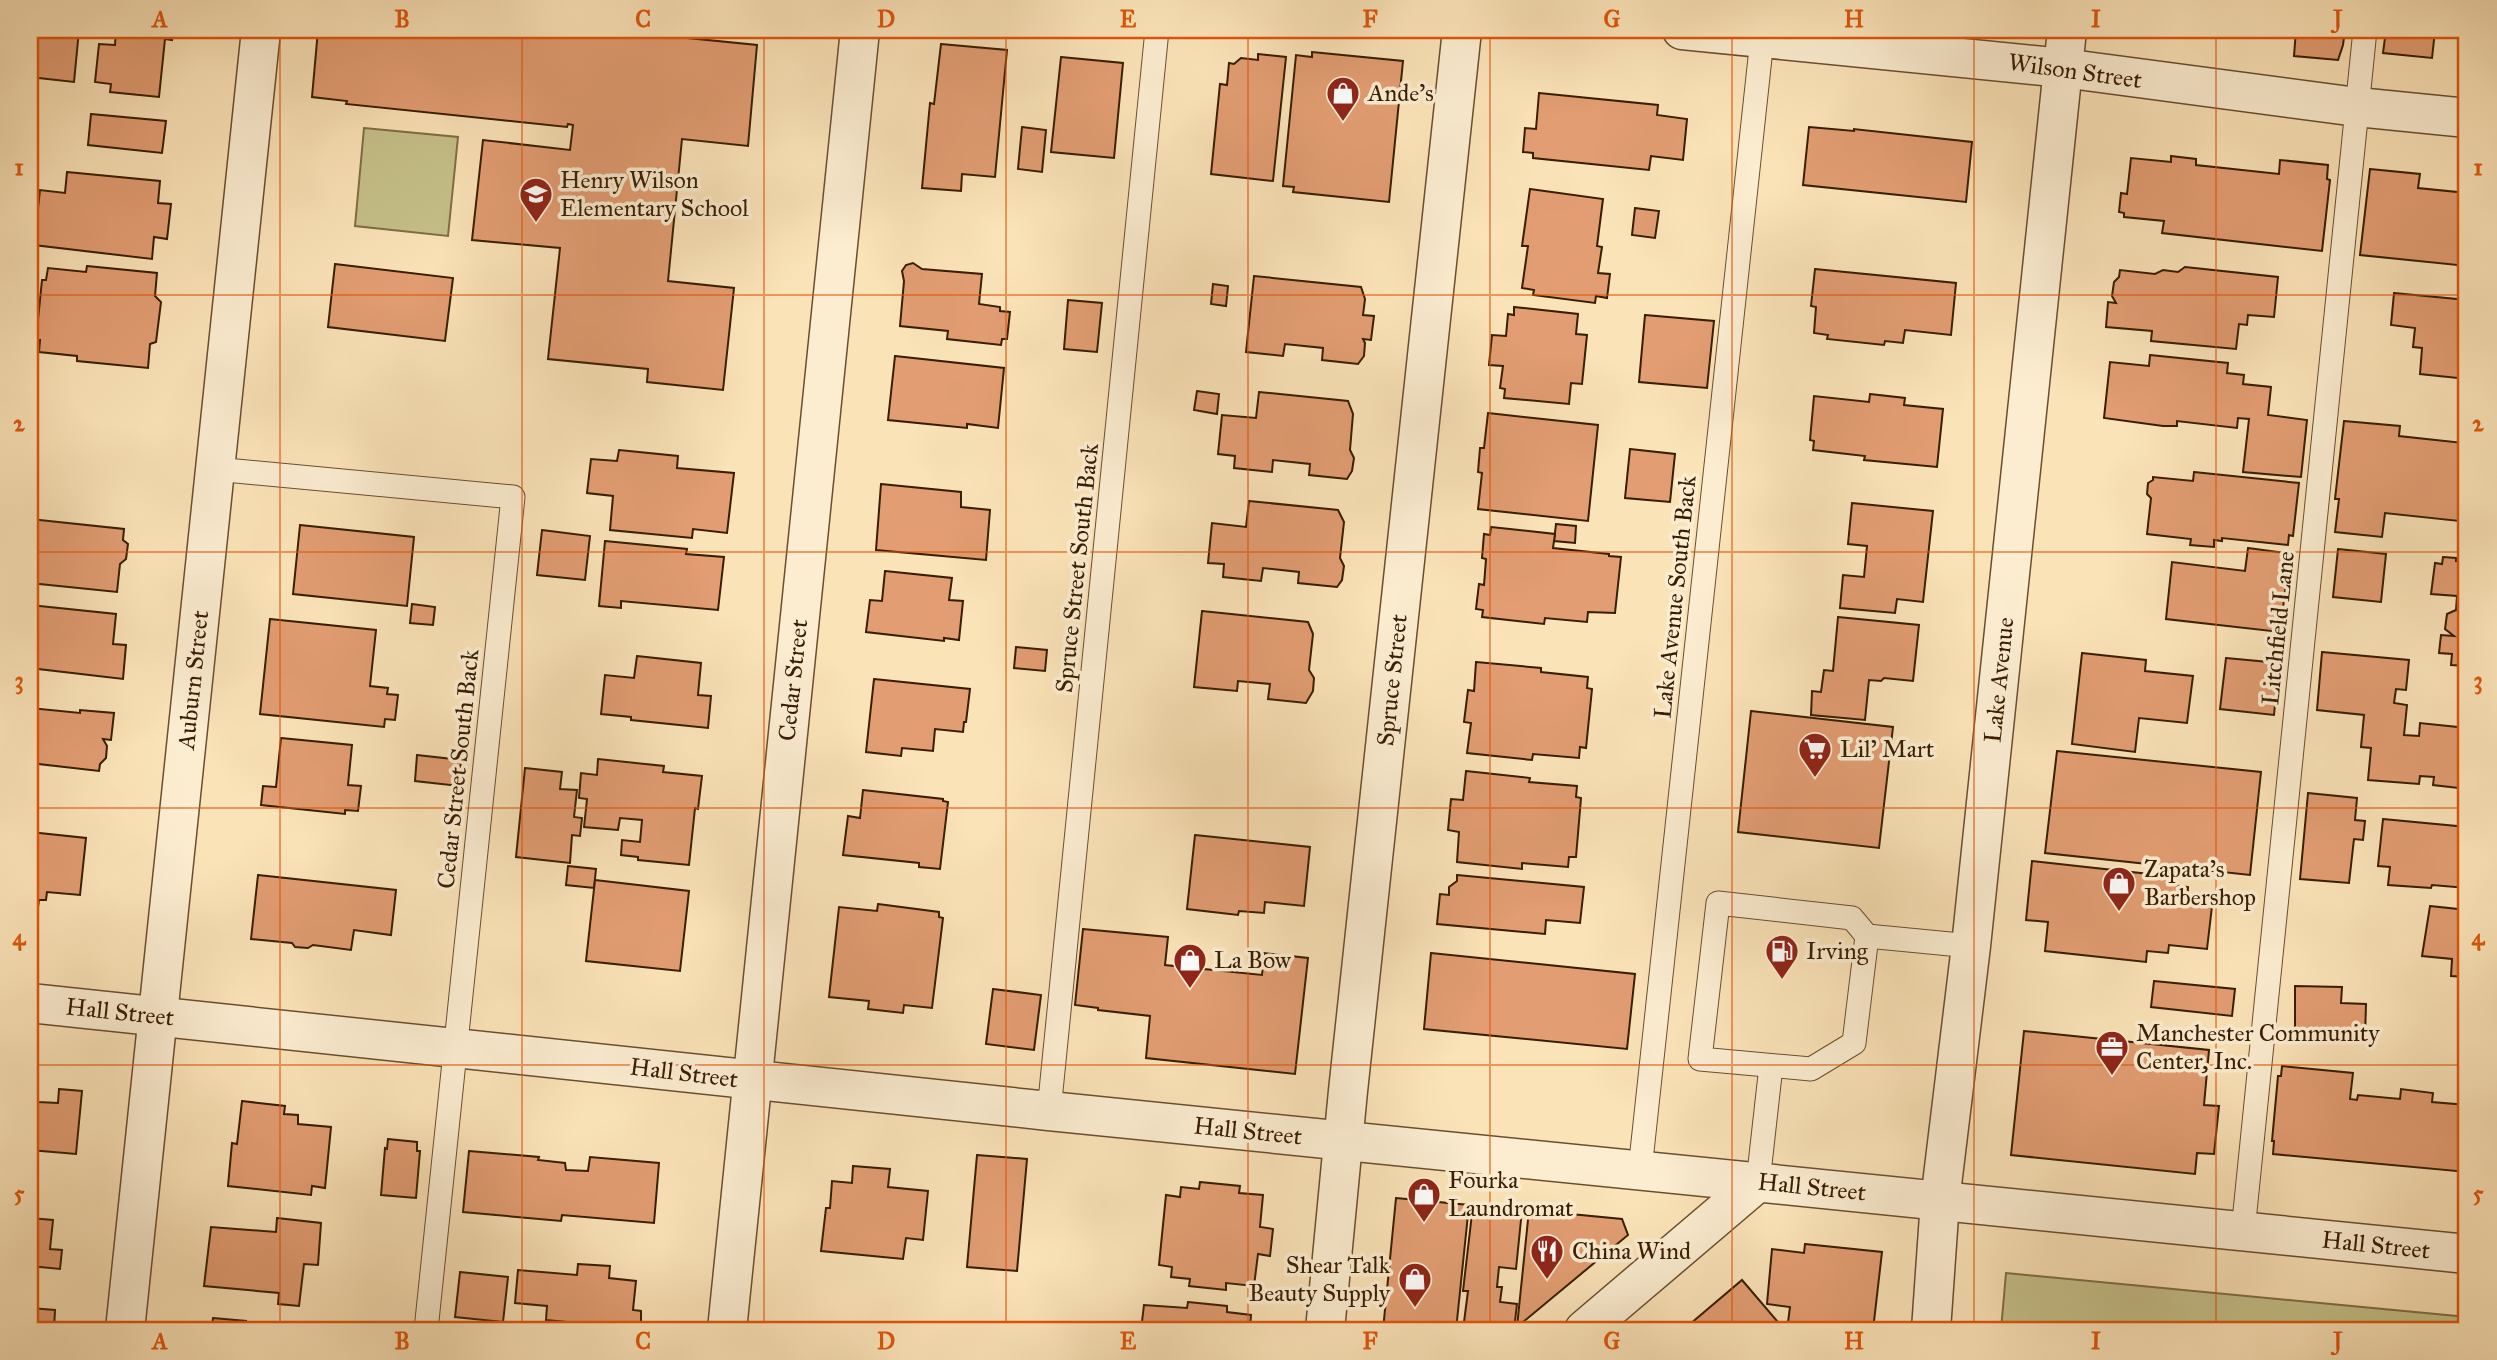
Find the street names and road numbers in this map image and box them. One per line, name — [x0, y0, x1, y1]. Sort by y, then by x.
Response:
street label: Wilson Street — [2006, 47, 2144, 95]
street label: Spruce Street South Back — [1049, 441, 1105, 694]
street label: Lake Avenue South Back — [1647, 473, 1703, 720]
street label: Litchfield Lane — [2255, 550, 2301, 706]
street label: Auburn Street — [171, 608, 215, 752]
street label: Spruce Street — [1370, 612, 1414, 747]
street label: Lake Avenue — [1977, 616, 2021, 744]
street label: Cedar Street — [772, 617, 814, 742]
street label: Cedar Street South Back — [431, 647, 486, 890]
street label: Hall Street — [64, 991, 176, 1033]
street label: Hall Street — [628, 1051, 740, 1095]
street label: Hall Street — [1192, 1110, 1304, 1152]
street label: Hall Street — [1756, 1166, 1868, 1208]
street label: Hall Street — [2320, 1224, 2432, 1266]

